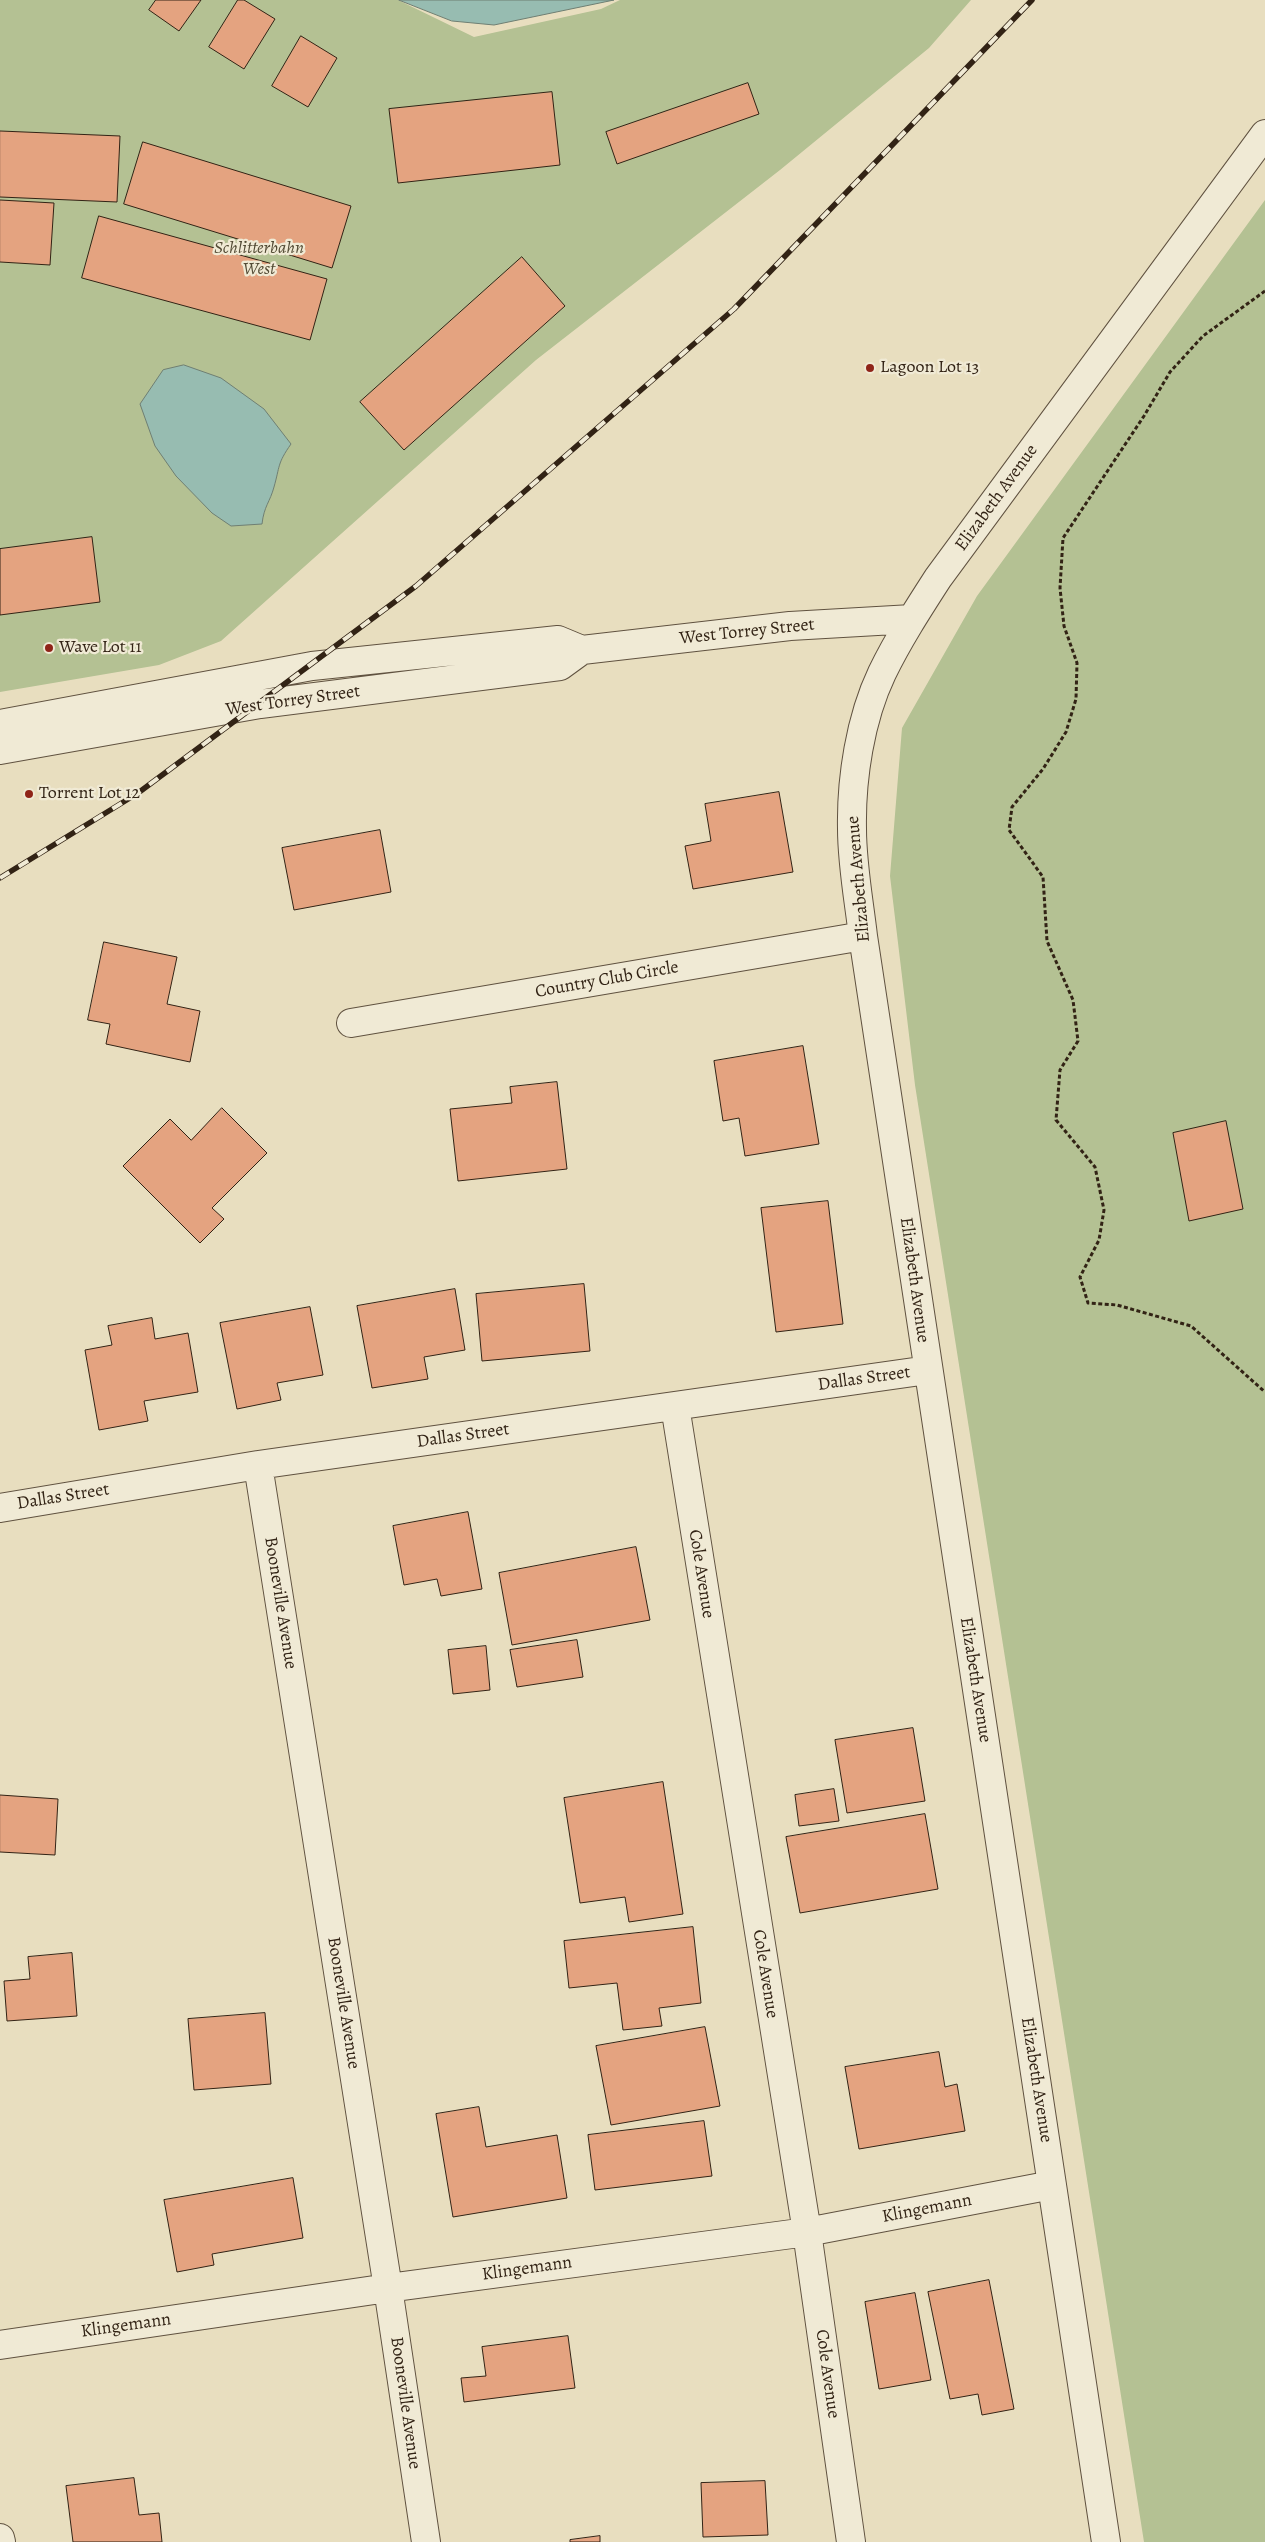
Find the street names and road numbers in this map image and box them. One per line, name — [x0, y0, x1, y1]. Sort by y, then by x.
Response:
street label: Elizabeth Avenue — [951, 440, 1043, 556]
street label: West Torrey Street — [679, 614, 815, 650]
street label: West Torrey Street — [224, 681, 362, 721]
street label: Elizabeth Avenue — [843, 815, 875, 943]
street label: Country Club Circle — [534, 957, 680, 1003]
street label: Elizabeth Avenue — [894, 1216, 934, 1344]
street label: Dallas Street — [816, 1362, 912, 1396]
street label: Dallas Street — [415, 1419, 511, 1453]
street label: Dallas Street — [15, 1479, 111, 1515]
street label: Cole Avenue — [683, 1528, 719, 1620]
street label: Booneville Avenue — [259, 1535, 301, 1671]
street label: Elizabeth Avenue — [954, 1616, 996, 1744]
street label: Cole Avenue — [747, 1928, 783, 2020]
street label: Booneville Avenue — [322, 1935, 364, 2071]
street label: Elizabeth Avenue — [1015, 2016, 1057, 2144]
street label: Klingemann — [880, 2190, 974, 2228]
street label: Klingemann — [481, 2252, 573, 2286]
street label: Klingemann — [80, 2309, 172, 2343]
street label: Cole Avenue — [810, 2328, 844, 2420]
street label: Booneville Avenue — [385, 2335, 425, 2471]

